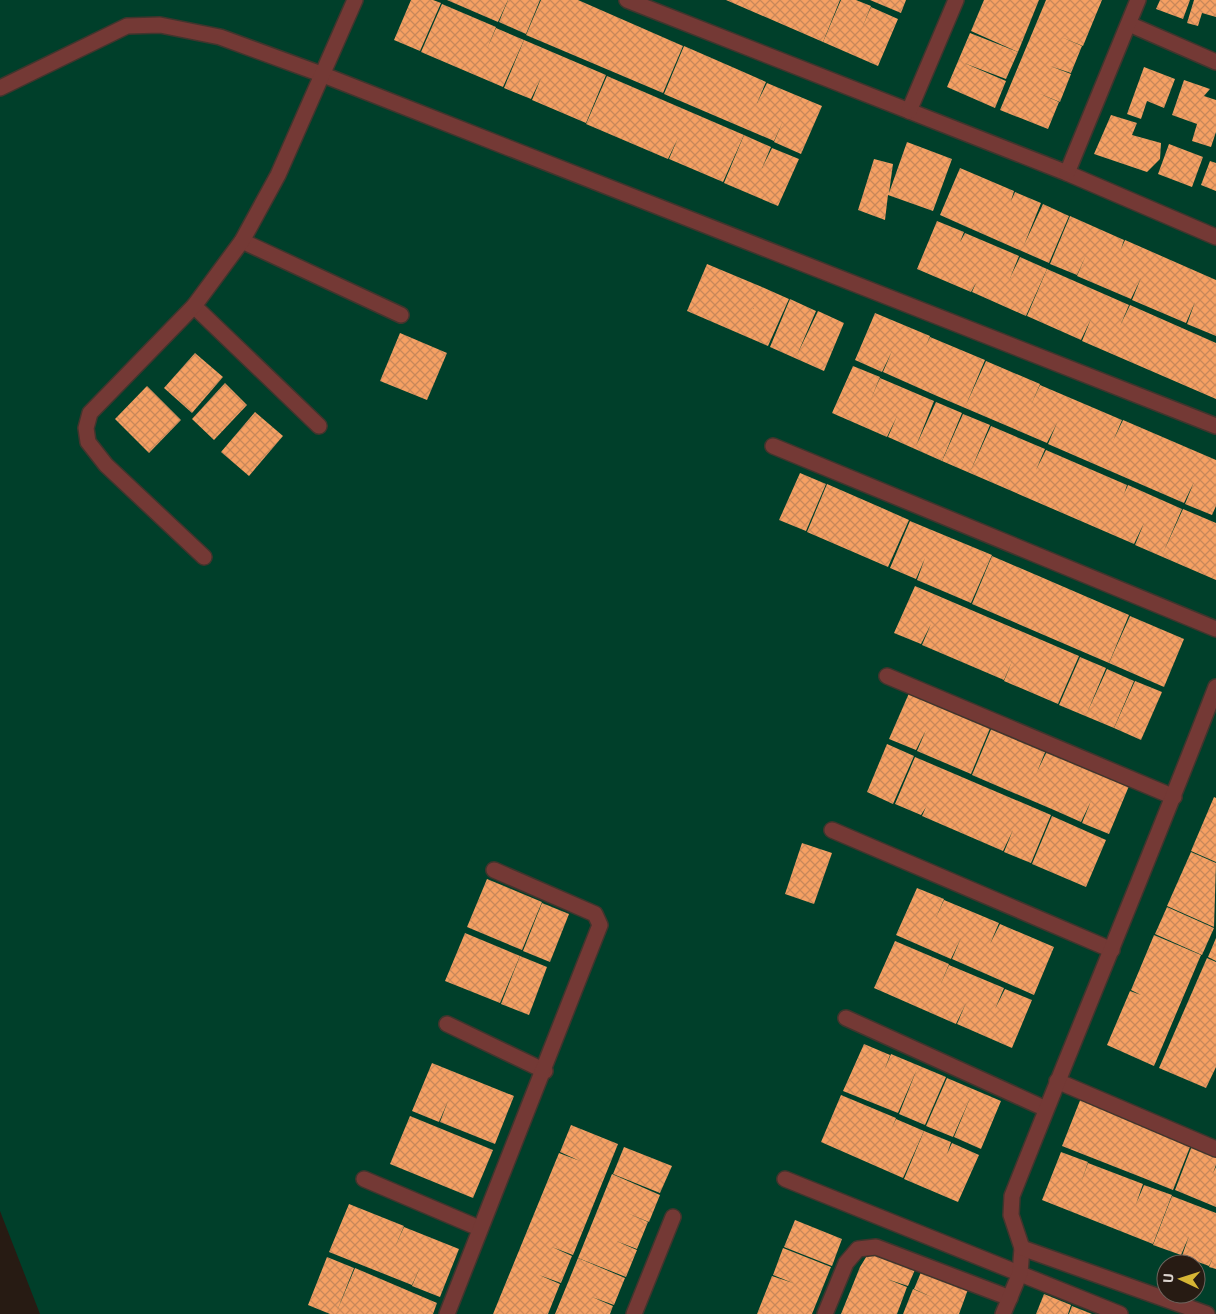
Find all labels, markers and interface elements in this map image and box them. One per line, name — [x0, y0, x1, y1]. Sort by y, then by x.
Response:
north arrow — [1156, 1254, 1206, 1304]
text: U — [1159, 1273, 1176, 1283]

